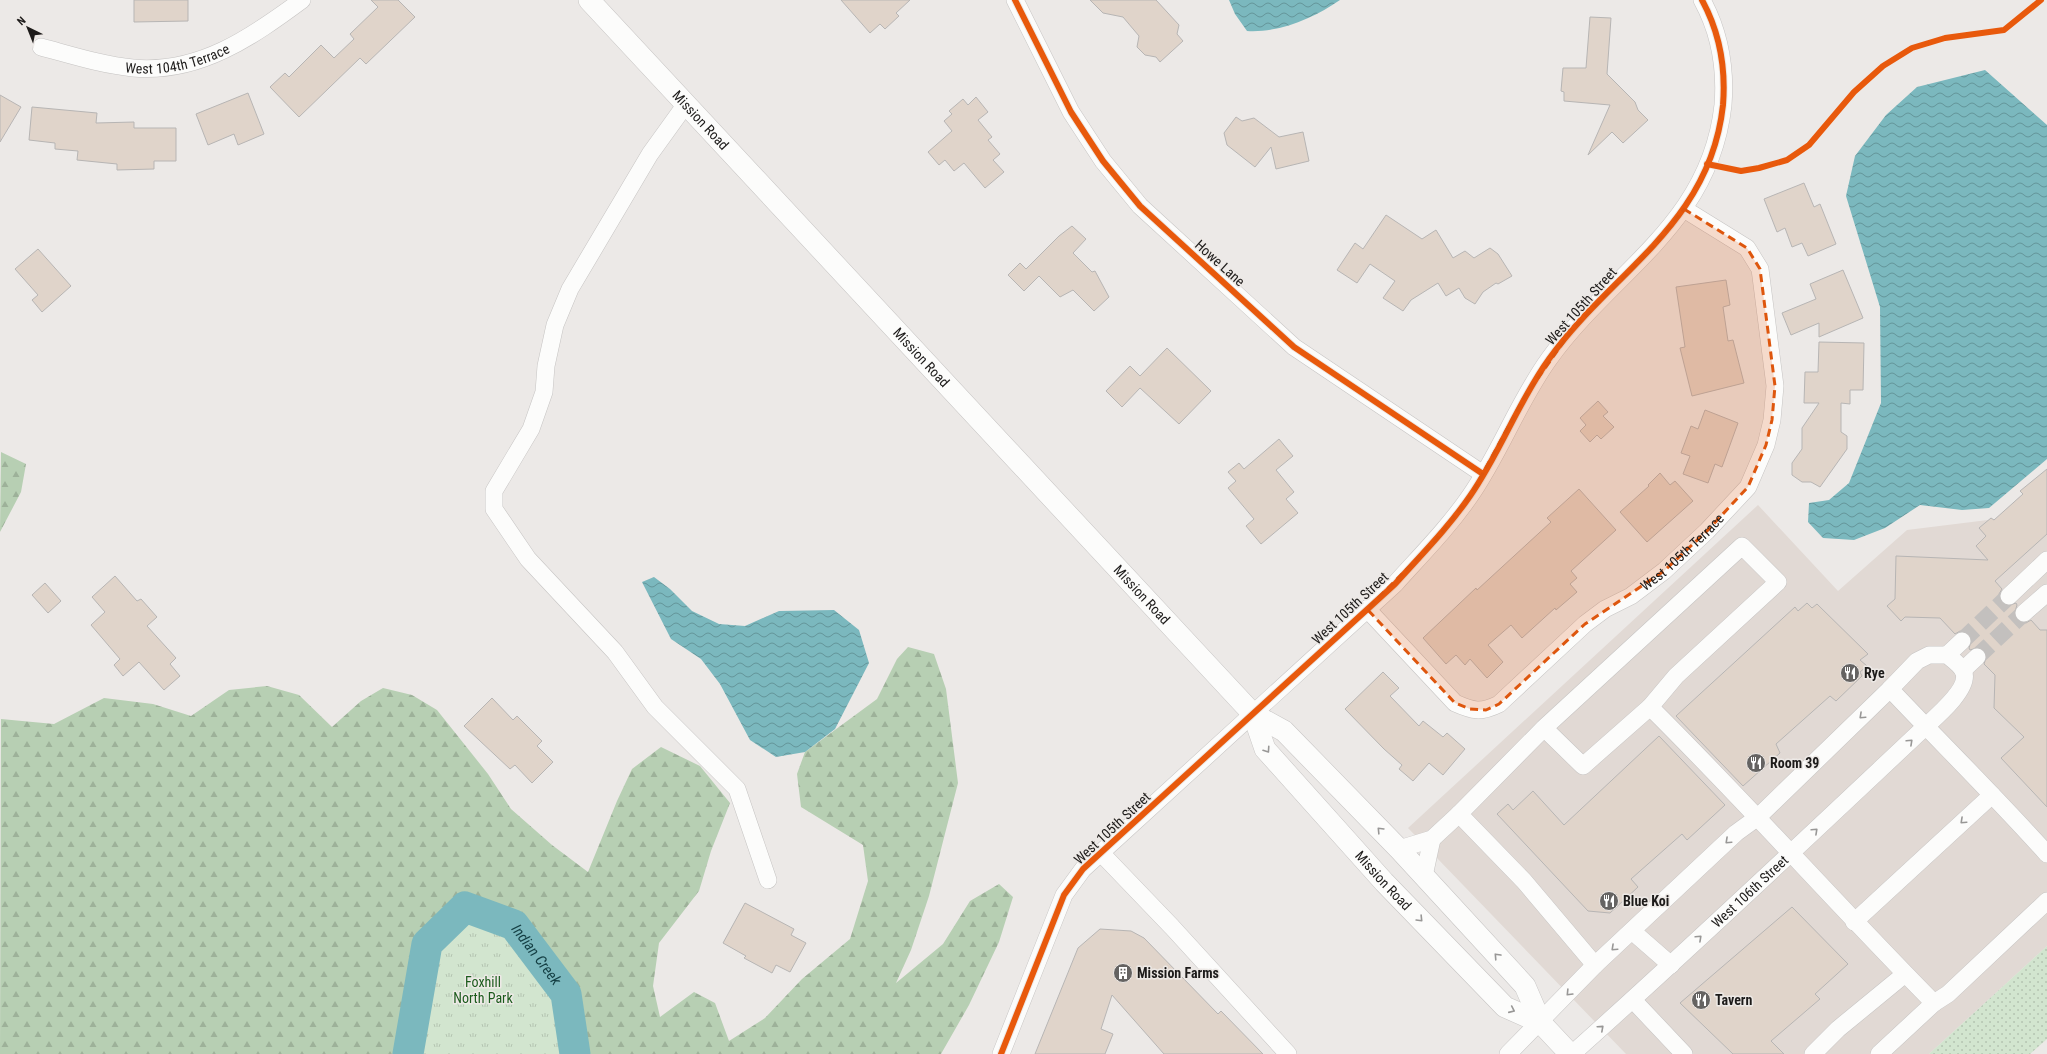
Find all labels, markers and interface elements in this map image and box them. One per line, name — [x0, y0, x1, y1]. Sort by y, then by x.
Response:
north arrow — [8, 8, 48, 48]
text: N — [15, 14, 29, 28]
street label: West 104th Terrace — [124, 40, 232, 77]
street label: Mission Road — [669, 87, 732, 153]
street label: Howe Lane — [1192, 237, 1248, 290]
street label: West 105th Street — [1542, 264, 1620, 348]
street label: Mission Road — [890, 324, 953, 390]
street label: West 105th Terrace — [1637, 510, 1727, 594]
street label: Mission Road — [1111, 562, 1173, 628]
street label: West 105th Street — [1309, 569, 1391, 647]
restaurant icon: Rye — [1839, 662, 1861, 684]
place label: Rye — [1864, 665, 1885, 681]
one-way arrow — [1859, 711, 1867, 718]
one-way arrow — [1905, 739, 1913, 746]
one-way arrow — [1262, 746, 1269, 753]
restaurant icon: Room 39 — [1745, 752, 1767, 774]
place label: Room 39 — [1770, 755, 1819, 771]
street label: West 105th Street — [1071, 789, 1153, 867]
one-way arrow — [1960, 816, 1968, 824]
one-way arrow — [1377, 827, 1385, 835]
one-way arrow — [1810, 828, 1818, 835]
one-way arrow — [1725, 836, 1733, 844]
street label: Mission Road — [1352, 848, 1415, 913]
street label: West 106th Street — [1708, 852, 1791, 931]
restaurant icon: Blue Koi — [1598, 890, 1620, 912]
place label: Blue Koi — [1623, 893, 1669, 909]
one-way arrow — [1415, 914, 1423, 922]
water label: Indian Creek — [508, 921, 565, 989]
one-way arrow — [1695, 936, 1702, 943]
one-way arrow — [1611, 943, 1619, 951]
one-way arrow — [1494, 953, 1502, 961]
building icon: Mission Farms — [1112, 962, 1134, 984]
place label: Mission Farms — [1137, 965, 1219, 981]
park label: Foxhill North Park — [453, 974, 513, 1006]
one-way arrow — [1566, 988, 1573, 996]
restaurant icon: Tavern — [1690, 989, 1712, 1011]
place label: Tavern — [1715, 992, 1752, 1008]
one-way arrow — [1508, 1005, 1516, 1013]
one-way arrow — [1597, 1026, 1604, 1033]

